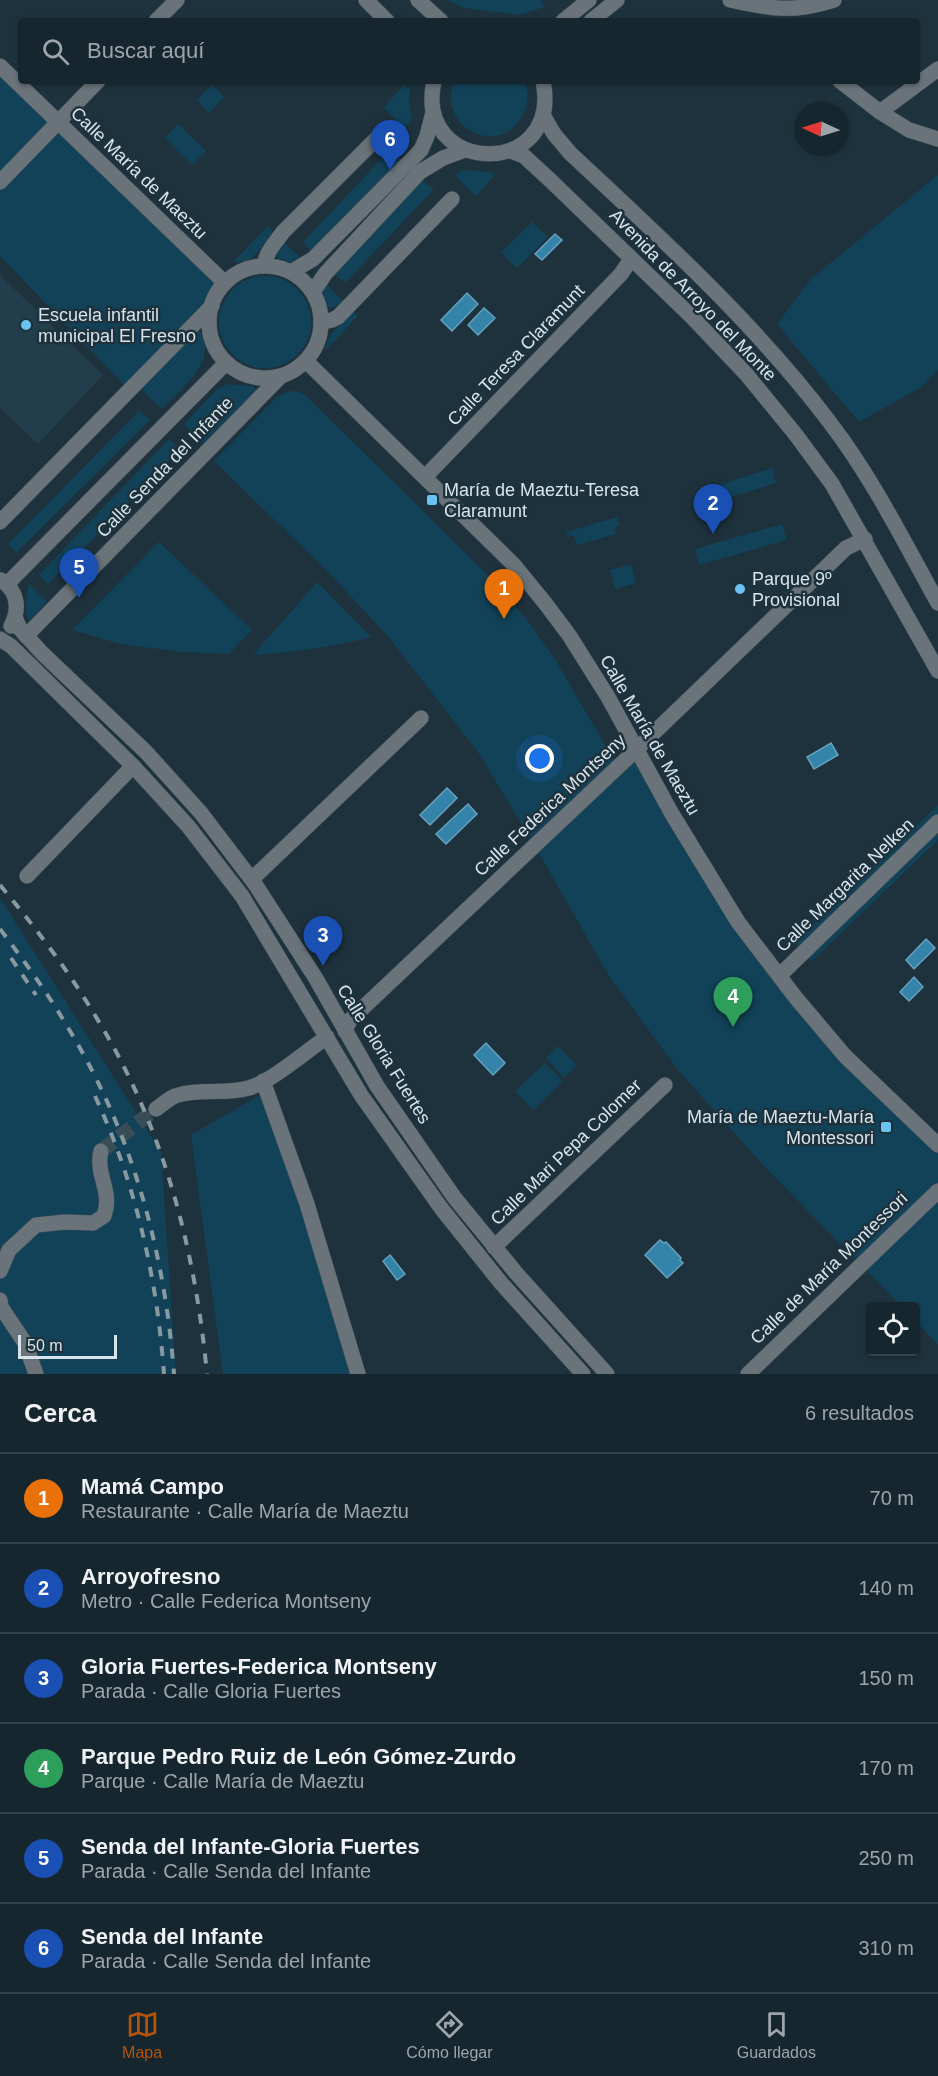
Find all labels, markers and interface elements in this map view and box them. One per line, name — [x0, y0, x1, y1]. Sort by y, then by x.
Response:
search box — [18, 18, 920, 84]
icon: search — [39, 35, 72, 68]
text: Buscar aquí — [87, 38, 204, 63]
north arrow — [794, 102, 848, 156]
street label: Calle María de Maeztu — [67, 103, 211, 243]
pin: 6 — [370, 120, 410, 170]
street label: Avenida de Arroyo del Monte — [606, 205, 780, 385]
street label: Calle Teresa Claramunt — [444, 281, 588, 429]
place label: Escuela infantil municipal El Fresno — [38, 305, 196, 346]
marker: Escuela infantil municipal El Fresno — [19, 318, 33, 332]
street label: Calle Senda del Infante — [93, 393, 237, 541]
place label: María de Maeztu-Teresa Claramunt — [444, 480, 640, 521]
pin: 2 — [694, 484, 732, 534]
marker: María de Maeztu-Teresa Claramunt — [425, 493, 439, 507]
pin: 5 — [60, 548, 98, 598]
place label: Parque 9º Provisional — [752, 569, 840, 610]
pin: 1 — [484, 570, 524, 619]
marker: Parque 9º Provisional — [733, 582, 747, 596]
street label: Calle María de Maeztu — [596, 652, 704, 818]
street label: Calle Federica Montseny — [470, 730, 630, 880]
your location — [525, 744, 554, 773]
street label: Calle Margarita Nelken — [772, 814, 918, 956]
pin: 3 — [304, 916, 342, 966]
pin: 4 — [714, 978, 752, 1027]
street label: Calle Gloria Fuertes — [333, 981, 435, 1127]
street label: Calle Mari Pepa Colomer — [487, 1075, 645, 1229]
place label: María de Maeztu-María Montessori — [687, 1107, 875, 1148]
marker: María de Maeztu-María Montessori — [879, 1120, 893, 1134]
street label: Calle de María Montessori — [746, 1188, 912, 1348]
map controls — [866, 1302, 920, 1356]
button: locate — [866, 1302, 920, 1356]
scale bar — [18, 1332, 117, 1360]
text: 50 m — [27, 1337, 63, 1354]
text: Cerca — [24, 1398, 96, 1428]
text: 6 resultados — [805, 1402, 914, 1424]
text: Mamá Campo — [81, 1474, 224, 1499]
text: 1 — [38, 1487, 49, 1509]
text: 70 m — [870, 1487, 914, 1509]
text: Restaurante · Calle María de Maeztu — [81, 1500, 409, 1522]
text: Arroyofresno — [81, 1564, 220, 1589]
text: 2 — [38, 1577, 49, 1599]
text: 140 m — [858, 1577, 914, 1599]
text: Metro · Calle Federica Montseny — [81, 1590, 371, 1612]
text: Gloria Fuertes-Federica Montseny — [81, 1654, 437, 1679]
text: 3 — [38, 1667, 49, 1689]
text: 150 m — [858, 1667, 914, 1689]
text: Parada · Calle Gloria Fuertes — [81, 1680, 341, 1702]
text: Parque Pedro Ruiz de León Gómez-Zurdo — [81, 1744, 516, 1769]
text: 4 — [38, 1757, 49, 1779]
text: 170 m — [858, 1757, 914, 1779]
text: Parque · Calle María de Maeztu — [81, 1770, 364, 1792]
text: Senda del Infante-Gloria Fuertes — [81, 1834, 420, 1859]
text: 5 — [38, 1847, 49, 1869]
text: 250 m — [858, 1847, 914, 1869]
text: Parada · Calle Senda del Infante — [81, 1860, 371, 1882]
text: Senda del Infante — [81, 1924, 263, 1949]
text: 6 — [38, 1937, 49, 1959]
text: 310 m — [858, 1937, 914, 1959]
text: Parada · Calle Senda del Infante — [81, 1950, 371, 1972]
tab: Mapa — [122, 2008, 162, 2062]
tab: Cómo llegar — [406, 2008, 493, 2062]
tab: Guardados — [737, 2008, 816, 2062]

